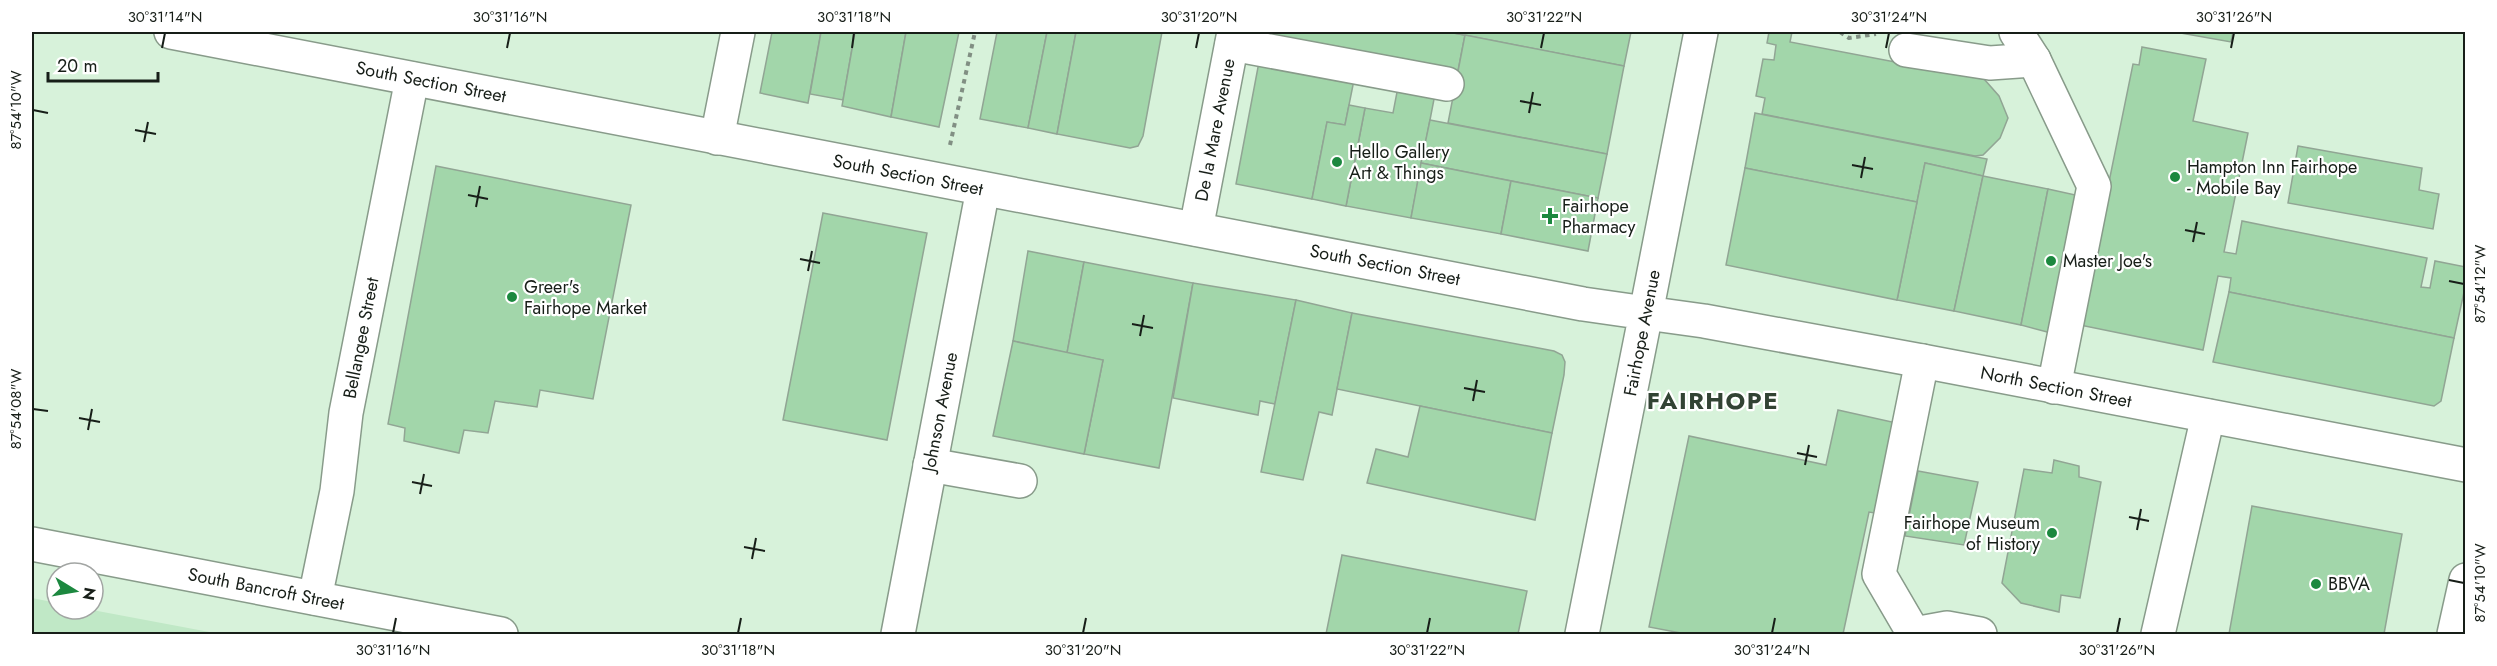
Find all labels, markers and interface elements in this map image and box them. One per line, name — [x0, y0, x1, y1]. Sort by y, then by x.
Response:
text: 30°31'14"N — [128, 6, 202, 28]
text: 30°31'16"N — [473, 6, 547, 28]
text: 30°31'18"N — [817, 6, 891, 28]
text: 30°31'20"N — [1161, 6, 1237, 28]
text: 30°31'22"N — [1506, 6, 1582, 28]
text: 30°31'24"N — [1851, 6, 1927, 28]
text: 30°31'26"N — [2196, 6, 2272, 28]
scale bar — [48, 45, 158, 83]
text: 20 m — [57, 53, 97, 79]
street label: South Section Street — [354, 55, 509, 109]
street label: De la Mare Avenue — [1188, 56, 1242, 204]
text: 87°54'10"W — [5, 70, 27, 150]
place label: Hello Gallery Art & Things — [1349, 139, 1450, 186]
street label: South Section Street — [831, 148, 986, 202]
place label: Hampton Inn Fairhope - Mobile Bay — [2187, 154, 2357, 201]
marker: Hello Gallery Art & Things — [1330, 155, 1344, 169]
marker: Hampton Inn Fairhope - Mobile Bay — [2168, 170, 2182, 184]
place label: Fairhope Pharmacy — [1562, 193, 1635, 240]
marker: Fairhope Pharmacy — [1543, 209, 1557, 223]
street label: South Section Street — [1308, 238, 1463, 292]
text: 87°54'12"W — [2469, 245, 2491, 323]
place label: Master Joe's — [2063, 248, 2152, 274]
marker: Master Joe's — [2044, 254, 2058, 268]
street label: Fairhope Avenue — [1617, 268, 1667, 398]
place label: Greer's Fairhope Market — [524, 274, 648, 321]
street label: Bellangee Street — [337, 275, 386, 401]
marker: Greer's Fairhope Market — [505, 290, 519, 304]
street label: Johnson Avenue — [915, 350, 964, 476]
street label: North Section Street — [1978, 360, 2134, 415]
text: 87°54'08"W — [5, 369, 27, 449]
district label: FAIRHOPE — [1647, 383, 1779, 418]
place label: Fairhope Museum of History — [1904, 510, 2040, 557]
marker: Fairhope Museum of History — [2045, 526, 2059, 540]
text: 87°54'10"W — [2469, 543, 2491, 623]
north arrow — [45, 561, 105, 621]
street label: South Bancroft Street — [186, 561, 347, 617]
place label: BBVA — [2328, 571, 2370, 597]
marker: BBVA — [2309, 577, 2323, 591]
text: N — [77, 585, 102, 602]
text: 30°31'16"N — [356, 639, 430, 661]
text: 30°31'18"N — [701, 639, 775, 661]
text: 30°31'20"N — [1045, 639, 1121, 661]
text: 30°31'22"N — [1389, 639, 1465, 661]
text: 30°31'24"N — [1734, 639, 1810, 661]
text: 30°31'26"N — [2079, 639, 2155, 661]

